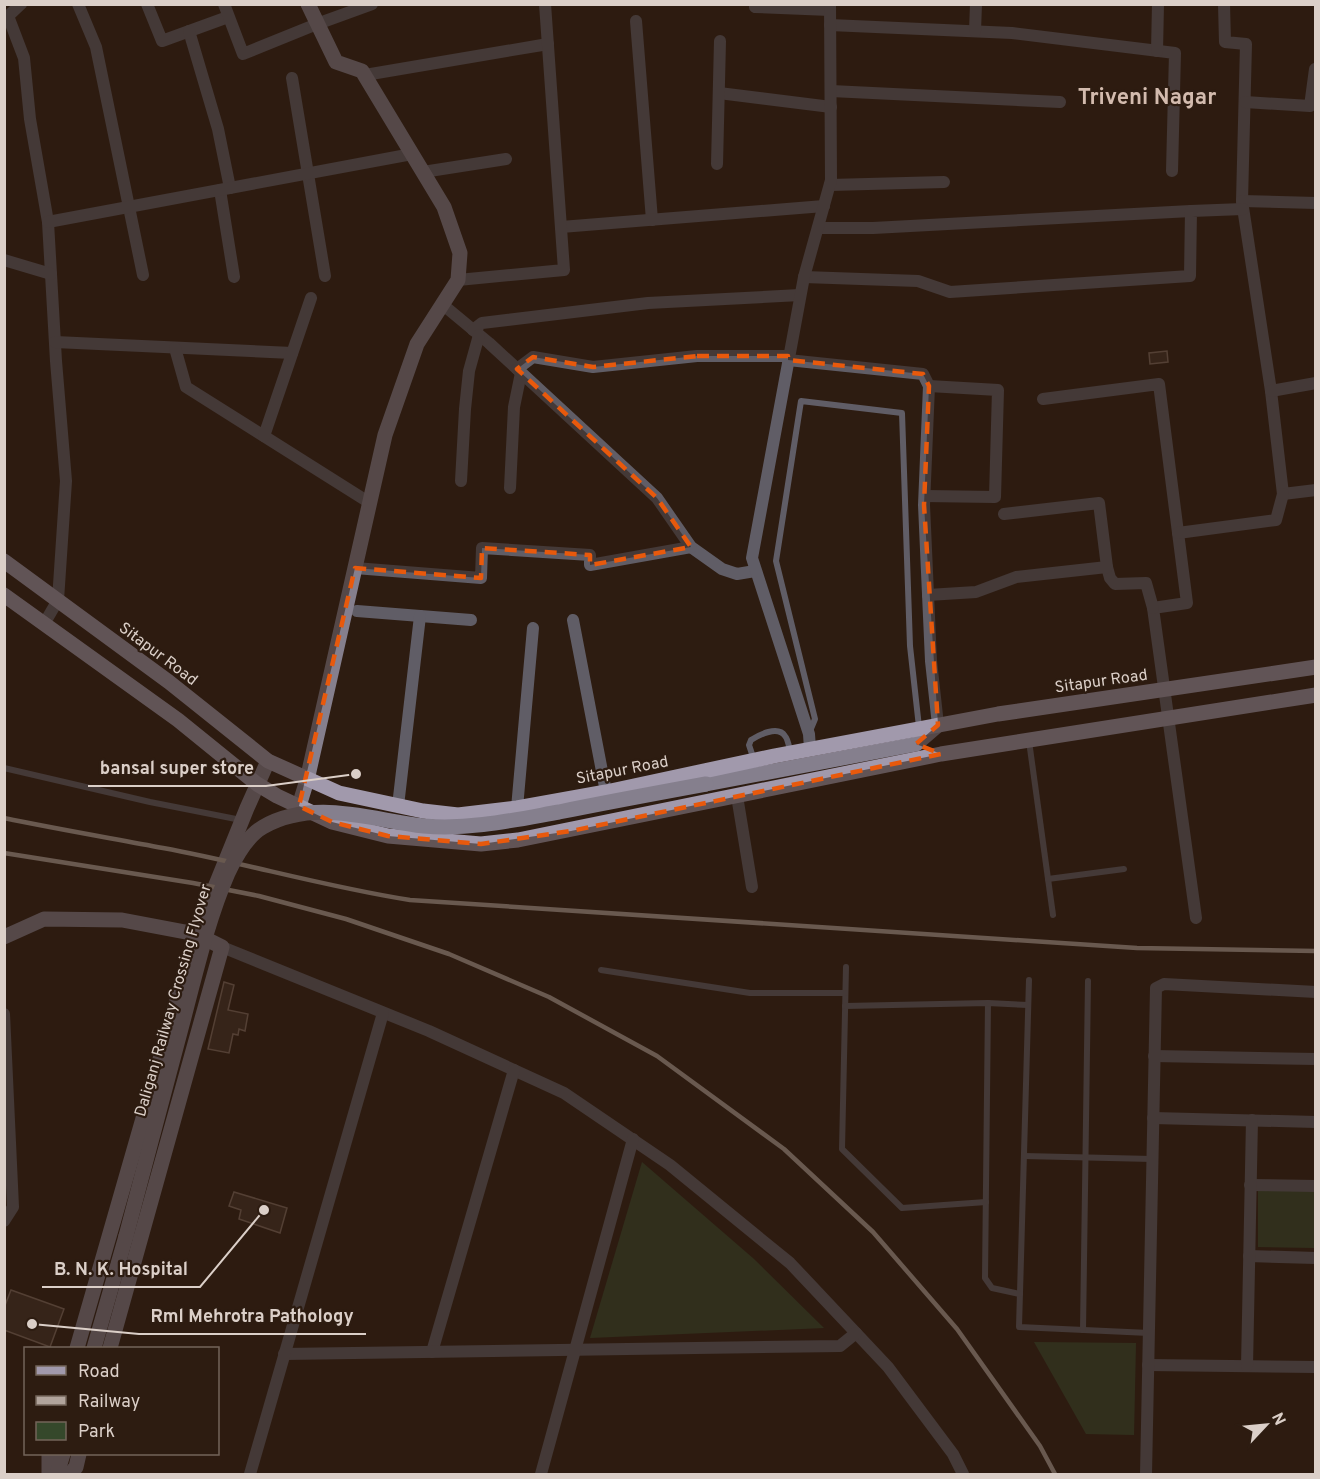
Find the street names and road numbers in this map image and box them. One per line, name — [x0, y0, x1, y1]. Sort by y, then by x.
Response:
street label: Sitapur Road — [115, 619, 201, 691]
street label: Sitapur Road — [1054, 666, 1149, 698]
street label: Sitapur Road — [575, 752, 670, 790]
street label: Daliganj Railway Crossing Flyover — [131, 882, 217, 1119]

